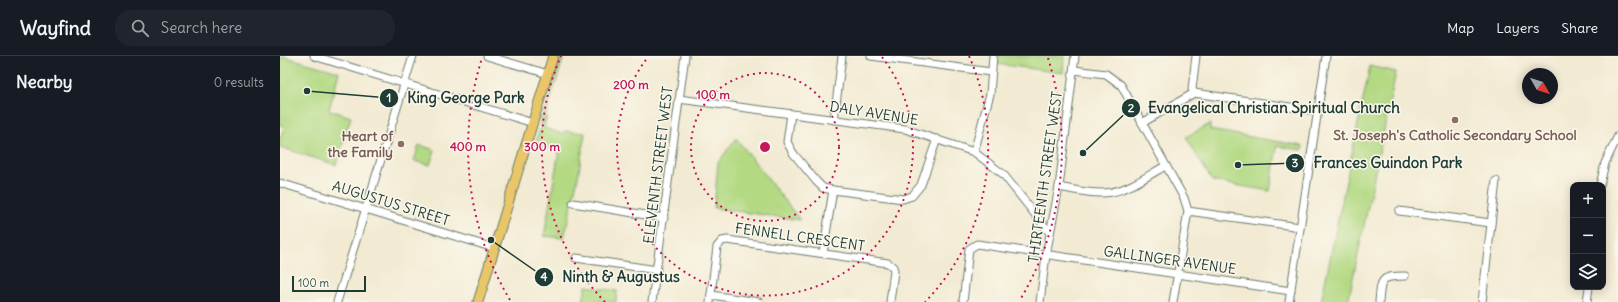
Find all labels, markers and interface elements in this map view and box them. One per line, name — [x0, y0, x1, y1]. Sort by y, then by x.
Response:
search box — [115, 10, 395, 46]
text: Wayfind — [20, 16, 91, 40]
icon: search — [129, 17, 151, 39]
text: Search here — [161, 18, 242, 37]
text: Map — [1447, 19, 1474, 37]
text: Layers — [1496, 19, 1539, 37]
text: Share — [1561, 19, 1598, 37]
north arrow — [1522, 68, 1558, 104]
text: Nearby — [16, 71, 72, 93]
text: 0 results — [214, 74, 264, 91]
text: 200 m — [613, 77, 649, 92]
callout: King George Park — [379, 84, 533, 111]
street label: ELEVENTH STREET WEST — [639, 85, 677, 245]
text: 100 m — [696, 87, 730, 102]
text: King George Park — [407, 88, 525, 108]
text: 1 — [387, 90, 391, 105]
street label: THIRTEENTH STREET WEST — [1024, 90, 1066, 264]
callout: Evangelical Christian Spiritual Church — [1121, 94, 1408, 121]
street label: DALY AVENUE — [828, 97, 920, 129]
text: Evangelical Christian Spiritual Church — [1148, 98, 1400, 118]
text: 2 — [1128, 100, 1135, 115]
marker: St. Joseph's Catholic Secondary School — [1450, 115, 1460, 125]
place label: St. Joseph's Catholic Secondary School — [1333, 126, 1577, 144]
place label: Heart of the Family — [328, 127, 394, 161]
marker: Heart of the Family — [396, 139, 406, 149]
text: 400 m — [450, 139, 487, 154]
text: 300 m — [524, 139, 560, 154]
centre of rings — [758, 140, 772, 154]
callout: Frances Guindon Park — [1285, 149, 1470, 176]
text: Frances Guindon Park — [1313, 153, 1463, 172]
text: 3 — [1292, 155, 1299, 170]
street label: AUGUSTUS STREET — [330, 177, 452, 229]
map controls — [1570, 182, 1606, 290]
button: + — [1570, 182, 1606, 218]
button: − — [1570, 218, 1606, 254]
street label: FENNELL CRESCENT — [734, 219, 866, 255]
street label: GALLINGER AVENUE — [1103, 242, 1237, 278]
button: layers — [1570, 254, 1606, 290]
callout: Ninth & Augustus — [534, 263, 688, 290]
text: Ninth & Augustus — [562, 267, 680, 287]
text: 4 — [541, 269, 548, 284]
scale bar — [292, 274, 366, 293]
text: 100 m — [298, 276, 329, 290]

